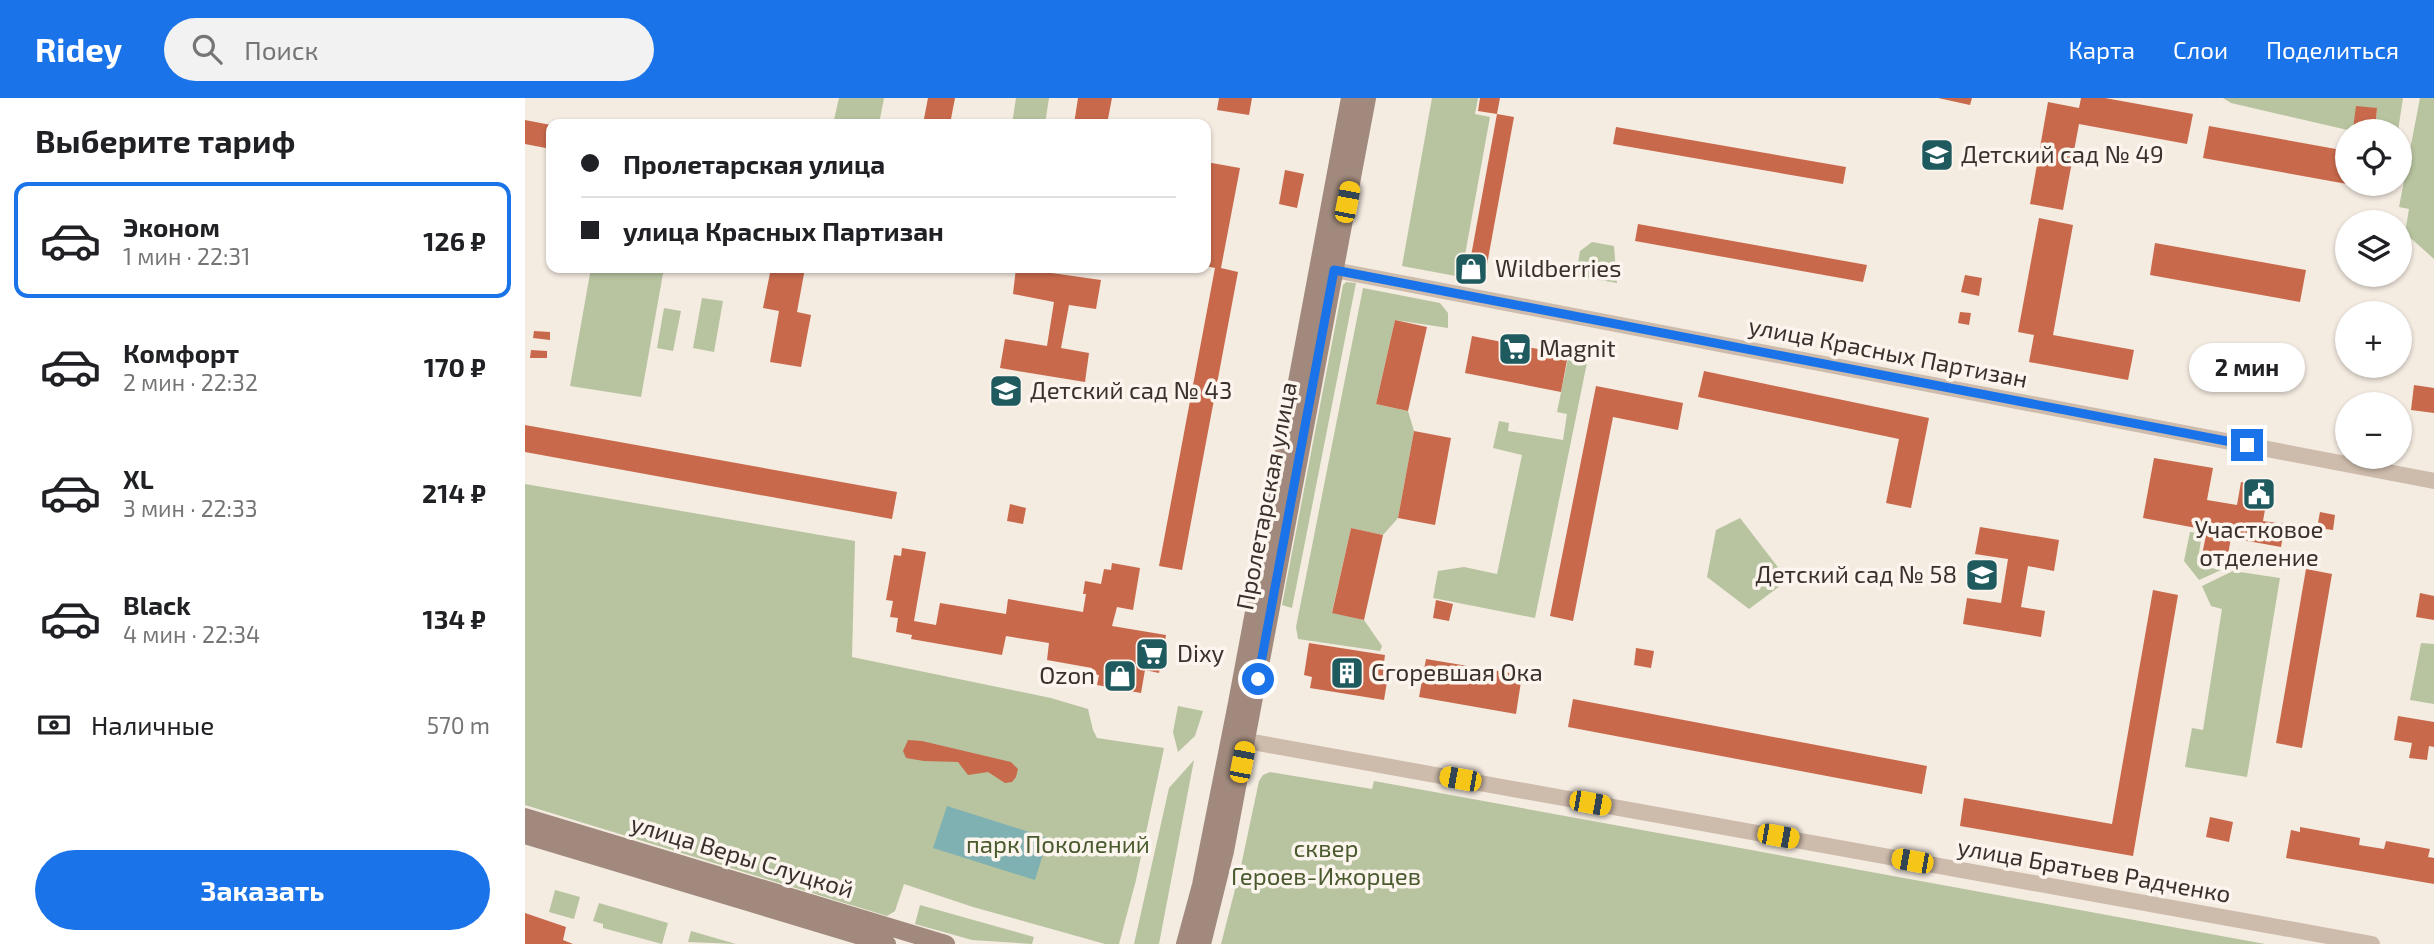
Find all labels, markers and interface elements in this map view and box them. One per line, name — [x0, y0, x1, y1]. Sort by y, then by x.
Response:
search box — [164, 18, 654, 81]
text: Ridey — [35, 29, 122, 69]
icon: search — [188, 30, 226, 68]
text: Поиск — [244, 34, 319, 65]
text: Карта — [2068, 35, 2135, 64]
text: Слои — [2173, 35, 2228, 64]
text: Поделиться — [2266, 35, 2399, 64]
map controls — [2335, 119, 2412, 469]
button: locate — [2335, 119, 2412, 196]
text: Выберите тариф — [35, 121, 295, 159]
school or university icon: Детский сад № 49 — [1918, 136, 1956, 174]
place label: Детский сад № 49 — [1961, 139, 2164, 168]
text: Пролетарская улица — [623, 148, 885, 179]
car — [1333, 179, 1362, 225]
icon: car — [39, 209, 102, 272]
button: layers — [2335, 210, 2412, 287]
text: Эконом — [123, 211, 220, 242]
text: улица Красных Партизан — [623, 215, 944, 246]
text: 126 ₽ — [423, 225, 486, 256]
text: 1 мин · 22:31 — [123, 242, 250, 270]
shop icon: Wildberries — [1452, 250, 1490, 288]
place label: Wildberries — [1495, 253, 1621, 282]
button: + — [2335, 301, 2412, 378]
street label: улица Красных Партизан — [1746, 310, 2030, 394]
supermarket icon: Magnit — [1496, 330, 1534, 368]
place label: Magnit — [1539, 333, 1616, 362]
icon: car — [39, 335, 102, 398]
text: Комфорт — [123, 337, 239, 368]
callout: 2 мин — [2189, 344, 2305, 392]
text: 170 ₽ — [424, 351, 486, 382]
text: 2 мин — [2215, 353, 2279, 381]
text: 2 мин · 22:32 — [123, 368, 258, 396]
school or university icon: Детский сад № 43 — [987, 372, 1025, 410]
place label: Детский сад № 43 — [1030, 375, 1232, 404]
street label: Пролетарская улица — [1229, 379, 1303, 612]
button: − — [2335, 392, 2412, 469]
route end — [2231, 429, 2263, 461]
icon: car — [39, 461, 102, 524]
text: XL — [123, 463, 154, 494]
public building icon: Участковое отделение — [2240, 475, 2278, 513]
text: 214 ₽ — [422, 477, 486, 508]
text: 3 мин · 22:33 — [123, 494, 258, 522]
place label: Участковое отделение — [2194, 514, 2324, 571]
school or university icon: Детский сад № 58 — [1963, 556, 2001, 594]
place label: Детский сад № 58 — [1755, 559, 1957, 588]
icon: car — [39, 587, 102, 650]
text: Black — [123, 589, 191, 620]
text: 134 ₽ — [422, 603, 486, 634]
text: 4 мин · 22:34 — [123, 620, 260, 648]
supermarket icon: Dixy — [1133, 635, 1171, 673]
place label: Dixy — [1177, 638, 1225, 667]
building icon: Сгоревшая Ока — [1328, 654, 1366, 692]
shop icon: Ozon — [1101, 657, 1139, 695]
place label: Сгоревшая Ока — [1371, 657, 1543, 686]
place label: Ozon — [1039, 660, 1095, 689]
route start — [1242, 663, 1274, 695]
icon: cash — [35, 706, 73, 744]
text: Наличные — [91, 709, 214, 740]
text: 570 m — [427, 711, 490, 739]
car — [1228, 739, 1257, 785]
car — [1438, 765, 1483, 793]
car — [1568, 789, 1613, 817]
street label: улица Веры Слуцкой — [627, 808, 857, 904]
car — [1756, 822, 1801, 850]
park label: парк Поколений — [966, 829, 1150, 858]
street label: улица Братьев Радченко — [1955, 831, 2233, 909]
park label: сквер Героев-Ижорцев — [1231, 833, 1421, 890]
car — [1890, 847, 1935, 875]
button: Заказать — [35, 850, 490, 930]

